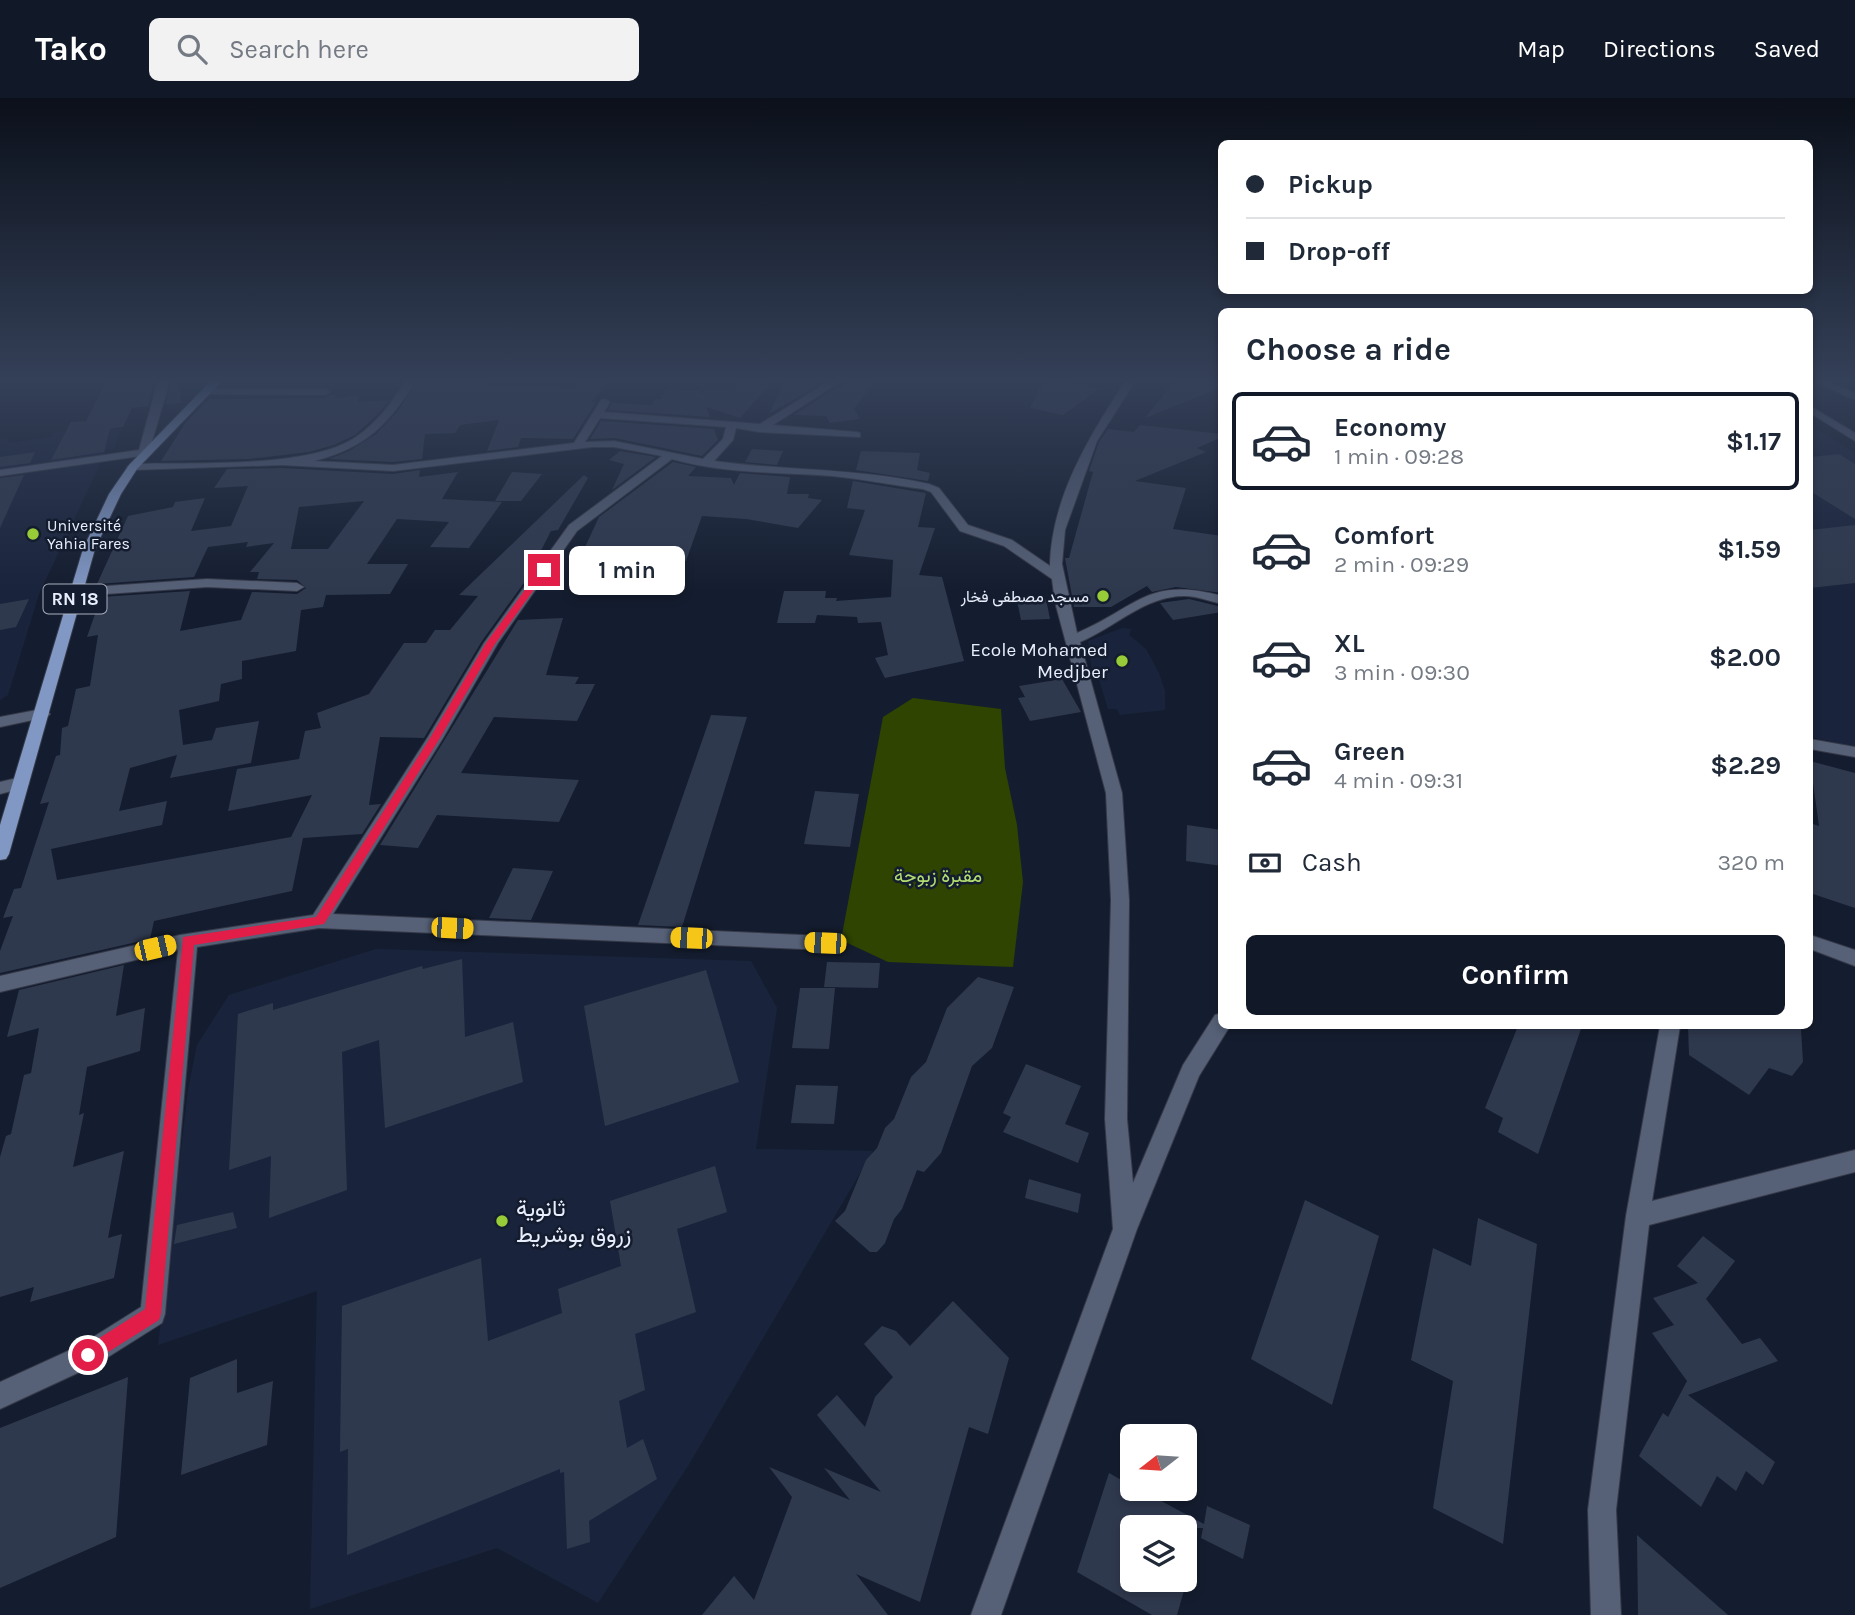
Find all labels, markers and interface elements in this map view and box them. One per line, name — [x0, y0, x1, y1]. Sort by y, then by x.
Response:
search box — [149, 18, 639, 81]
text: Tako — [35, 30, 107, 68]
icon: search — [173, 30, 211, 68]
text: Search here — [229, 34, 369, 65]
text: Map — [1517, 35, 1565, 63]
text: Directions — [1603, 35, 1716, 63]
text: Saved — [1754, 35, 1820, 63]
text: Pickup — [1288, 169, 1373, 200]
text: Drop-off — [1288, 236, 1390, 267]
text: Choose a ride — [1246, 331, 1451, 368]
icon: car — [1250, 410, 1313, 473]
text: Economy — [1334, 412, 1446, 443]
text: $1.17 — [1726, 426, 1781, 457]
text: 1 min · 09:28 — [1334, 443, 1464, 470]
place label: Université Yahia Fares — [47, 516, 130, 553]
icon: car — [1250, 518, 1313, 581]
text: Comfort — [1334, 520, 1435, 551]
marker: Université Yahia Fares — [25, 526, 41, 542]
text: $1.59 — [1717, 534, 1781, 565]
callout: 1 min — [568, 546, 684, 594]
text: 2 min · 09:29 — [1334, 551, 1469, 578]
route end — [528, 554, 560, 586]
text: 1 min — [598, 557, 656, 584]
road number: RN 18 — [43, 584, 106, 614]
place label: مسجد مصطفى فخار — [960, 587, 1089, 607]
marker: مسجد مصطفى فخار — [1095, 588, 1111, 604]
icon: car — [1250, 626, 1313, 689]
text: XL — [1334, 628, 1365, 659]
place label: Ecole Mohamed Medjber — [970, 639, 1108, 683]
text: $2.00 — [1709, 642, 1781, 673]
marker: Ecole Mohamed Medjber — [1114, 653, 1130, 669]
text: 3 min · 09:30 — [1334, 659, 1470, 686]
icon: car — [1250, 734, 1313, 797]
text: Green — [1334, 736, 1406, 767]
text: $2.29 — [1710, 750, 1781, 781]
text: 4 min · 09:31 — [1334, 767, 1463, 794]
icon: cash — [1246, 844, 1284, 882]
text: Cash — [1302, 847, 1362, 878]
text: 320 m — [1717, 849, 1785, 876]
park label: مقبرة زبوجة — [894, 865, 982, 887]
car — [431, 916, 474, 940]
car — [670, 927, 713, 949]
car — [804, 932, 847, 954]
car — [133, 933, 178, 963]
button: Confirm — [1246, 935, 1785, 1015]
place label: ثانوية زروق بوشريط — [516, 1195, 631, 1249]
marker: ثانوية زروق بوشريط — [494, 1213, 510, 1229]
route start — [72, 1339, 104, 1371]
north arrow — [1120, 1424, 1197, 1502]
map controls — [1120, 1424, 1197, 1592]
button: layers — [1120, 1515, 1197, 1592]

